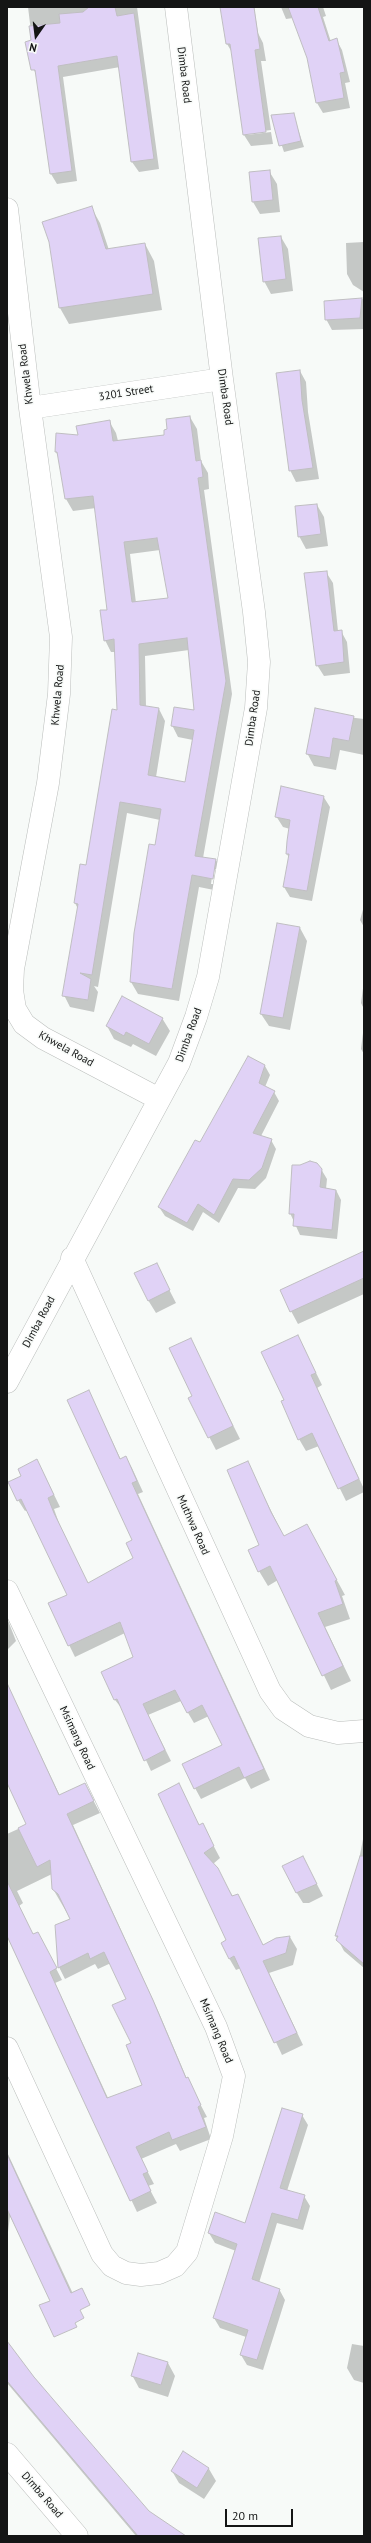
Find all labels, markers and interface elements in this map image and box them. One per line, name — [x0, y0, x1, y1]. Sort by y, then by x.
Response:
north arrow — [16, 16, 56, 56]
text: N — [28, 40, 38, 55]
street label: Dimba Road — [174, 46, 194, 104]
street label: Khwela Road — [16, 343, 36, 405]
street label: Dimba Road — [215, 368, 235, 426]
street label: 3201 Street — [98, 382, 154, 404]
street label: Khwela Road — [49, 664, 67, 726]
street label: Dimba Road — [243, 689, 263, 747]
street label: Dimba Road — [173, 1006, 205, 1064]
street label: Khwela Road — [36, 1028, 96, 1070]
street label: Dimba Road — [20, 1294, 58, 1350]
street label: Muthwa Road — [174, 1493, 212, 1557]
street label: Msimang Road — [56, 1704, 98, 1772]
street label: Msimang Road — [196, 1997, 236, 2065]
street label: Dimba Road — [18, 2469, 66, 2521]
scale bar — [227, 2501, 295, 2527]
text: 20 m — [232, 2508, 258, 2523]

